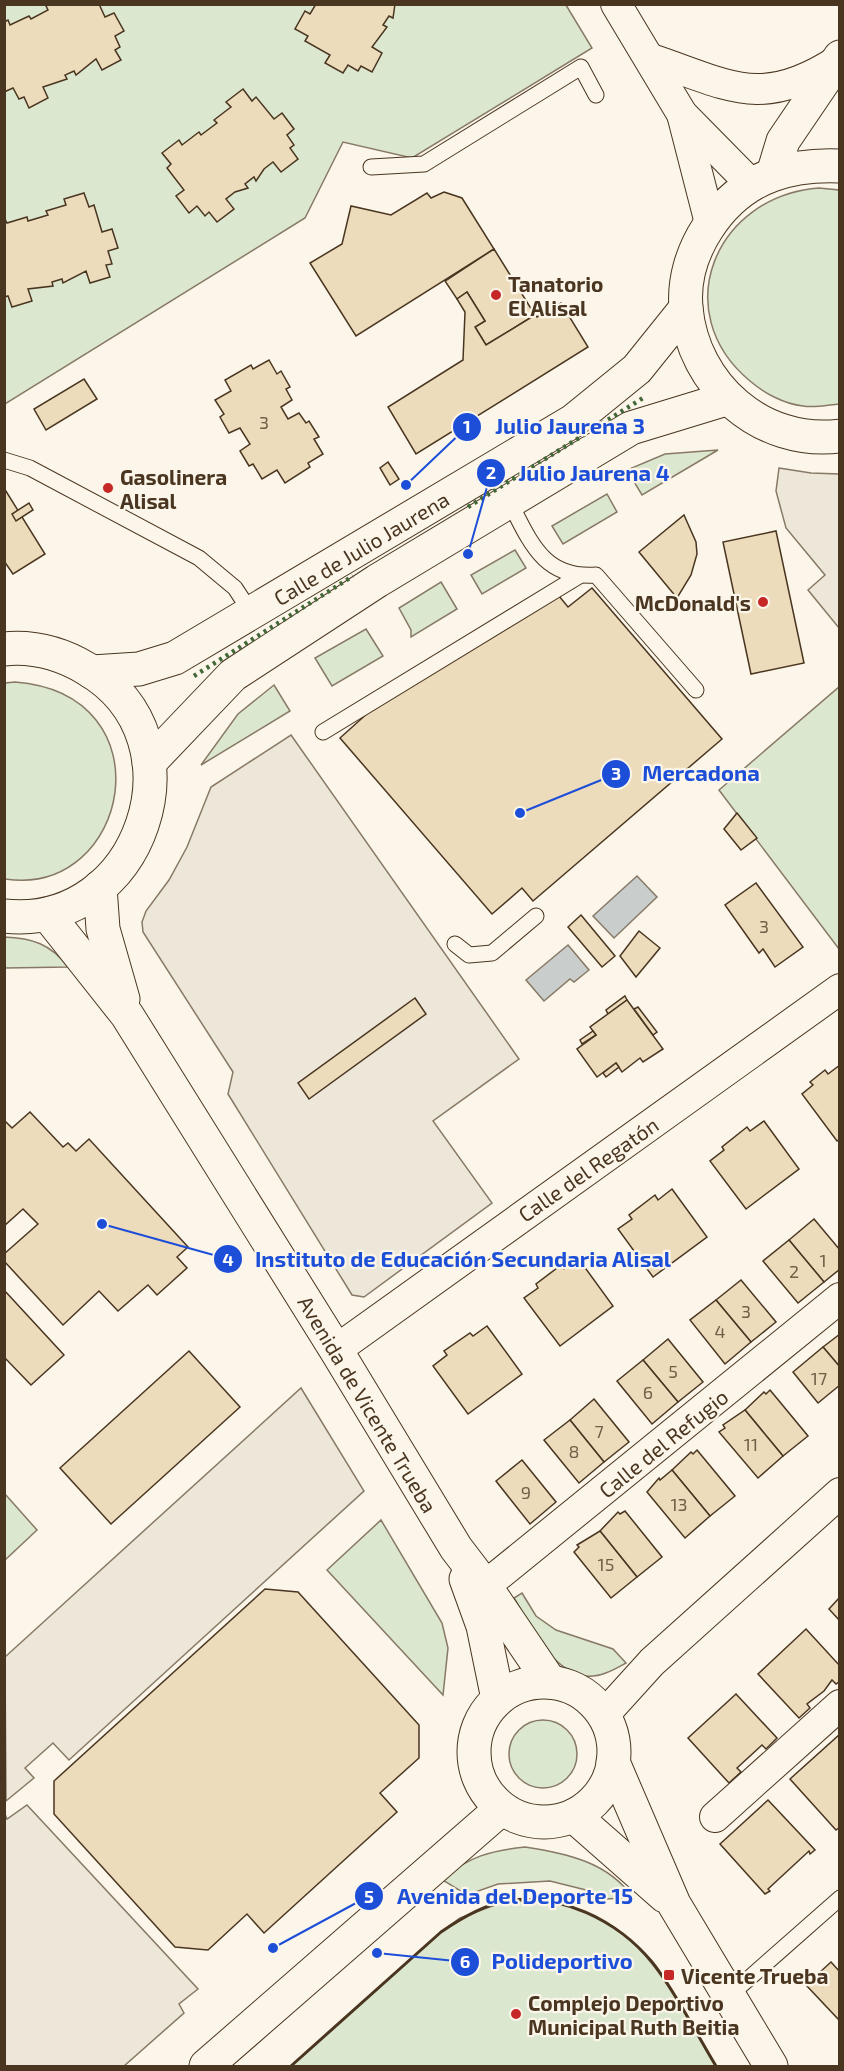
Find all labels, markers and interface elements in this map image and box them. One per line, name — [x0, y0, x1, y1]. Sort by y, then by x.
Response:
place label: Tanatorio El Alisal — [508, 271, 604, 320]
marker: Tanatorio El Alisal — [489, 288, 503, 302]
callout: Julio Jaurena 3 — [452, 407, 657, 447]
house number: 3 — [259, 411, 269, 433]
text: Julio Jaurena 3 — [495, 412, 645, 438]
text: 1 — [463, 415, 471, 437]
callout: Julio Jaurena 4 — [476, 453, 682, 493]
text: Julio Jaurena 4 — [518, 459, 670, 485]
text: 2 — [486, 461, 496, 483]
place label: Gasolinera Alisal — [120, 464, 227, 513]
marker: Gasolinera Alisal — [101, 481, 115, 495]
street label: Calle de Julio Jaurena — [269, 486, 453, 610]
place label: McDonald's — [635, 590, 751, 615]
marker: McDonald's — [756, 595, 770, 609]
callout: Mercadona — [601, 754, 772, 794]
text: Mercadona — [642, 759, 760, 785]
text: 3 — [611, 762, 621, 784]
house number: 3 — [759, 915, 769, 937]
street label: Calle del Regatón — [513, 1111, 663, 1227]
callout: Instituto de Educación Secundaria Alisal — [213, 1239, 683, 1279]
text: Instituto de Educación Secundaria Alisal — [255, 1245, 672, 1271]
text: 4 — [222, 1248, 234, 1270]
house number: 1 — [819, 1249, 827, 1271]
house number: 2 — [789, 1260, 799, 1282]
street label: Avenida de Vicente Trueba — [293, 1291, 443, 1517]
house number: 3 — [741, 1300, 751, 1322]
house number: 4 — [714, 1320, 726, 1342]
house number: 5 — [668, 1360, 678, 1382]
house number: 17 — [811, 1367, 827, 1389]
house number: 6 — [643, 1381, 653, 1403]
street label: Calle del Refugio — [594, 1383, 732, 1503]
house number: 7 — [594, 1420, 604, 1442]
house number: 11 — [744, 1433, 758, 1455]
house number: 8 — [569, 1440, 579, 1462]
house number: 9 — [521, 1481, 531, 1503]
house number: 13 — [670, 1493, 688, 1515]
house number: 15 — [598, 1553, 614, 1575]
callout: Avenida del Deporte 15 — [354, 1876, 645, 1916]
text: Avenida del Deporte 15 — [397, 1882, 633, 1908]
text: 5 — [364, 1885, 374, 1907]
callout: Polideportivo — [450, 1942, 645, 1982]
text: Polideportivo — [491, 1947, 633, 1973]
text: 6 — [460, 1950, 470, 1972]
place label: Vicente Trueba — [681, 1963, 829, 1988]
marker: Vicente Trueba — [662, 1968, 676, 1982]
place label: Complejo Deportivo Municipal Ruth Beitia — [528, 1990, 739, 2039]
marker: Complejo Deportivo Municipal Ruth Beitia — [509, 2007, 523, 2021]

